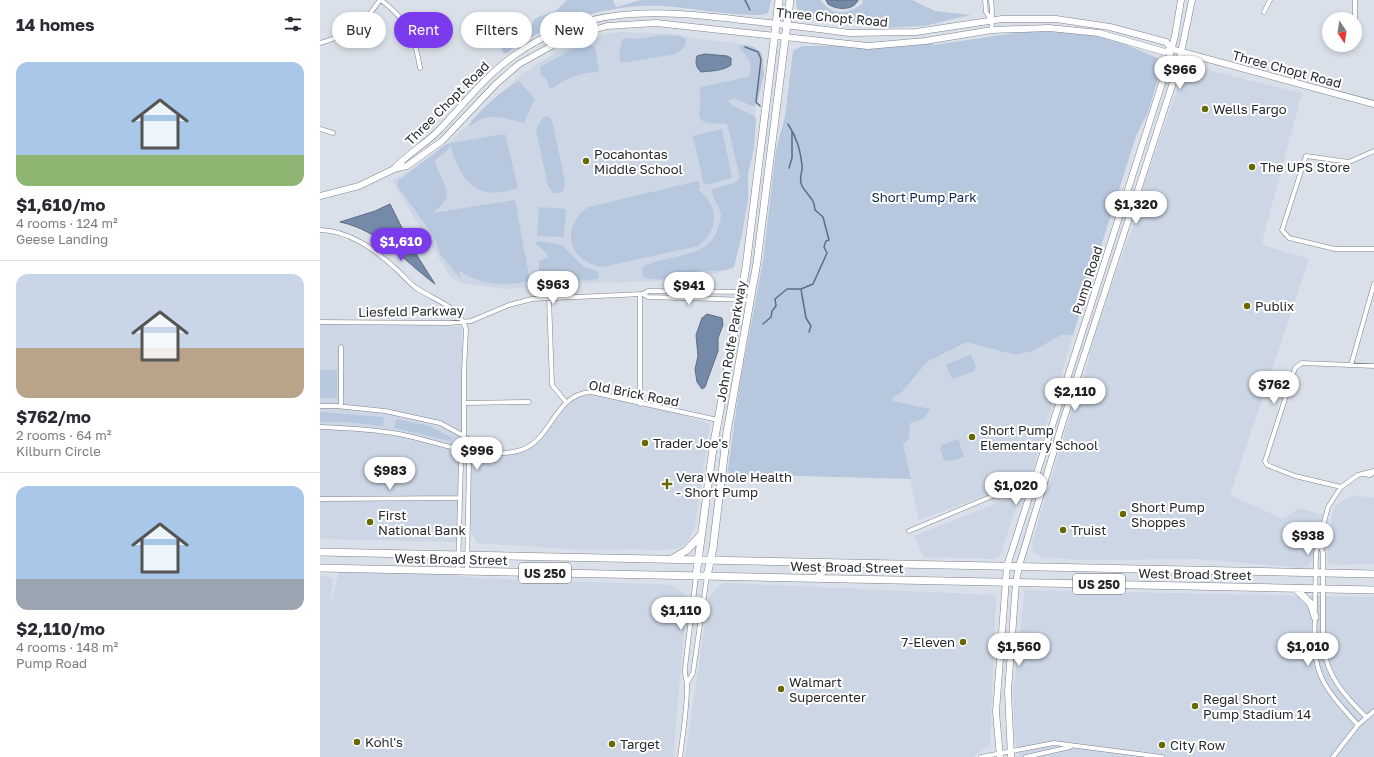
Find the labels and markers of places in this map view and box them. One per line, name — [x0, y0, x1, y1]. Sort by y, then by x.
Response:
pin: $966 — [1156, 56, 1204, 90]
place label: Wells Fargo — [1213, 101, 1287, 117]
marker: Wells Fargo — [1200, 104, 1210, 114]
place label: Pocahontas Middle School — [594, 146, 683, 177]
marker: Pocahontas Middle School — [581, 156, 591, 166]
place label: The UPS Store — [1260, 159, 1350, 175]
marker: The UPS Store — [1247, 162, 1257, 172]
pin: $1,320 — [1103, 191, 1169, 225]
pin: $1,610 — [368, 228, 434, 262]
pin: $963 — [529, 271, 577, 305]
pin: $941 — [665, 272, 713, 306]
place label: Publix — [1255, 298, 1294, 314]
marker: Publix — [1242, 301, 1252, 311]
pin: $762 — [1250, 371, 1298, 405]
pin: $2,110 — [1042, 378, 1108, 412]
place label: Short Pump Elementary School — [980, 422, 1098, 453]
marker: Short Pump Elementary School — [967, 432, 977, 442]
place label: Trader Joe's — [653, 435, 728, 451]
pin: $996 — [453, 437, 501, 471]
marker: Trader Joe's — [640, 438, 650, 448]
pin: $983 — [366, 457, 414, 491]
place label: Vera Whole Health - Short Pump — [676, 469, 792, 500]
pin: $1,020 — [983, 472, 1049, 506]
marker: Vera Whole Health - Short Pump — [661, 478, 673, 490]
place label: Short Pump Shoppes — [1131, 499, 1205, 530]
place label: First National Bank — [378, 507, 466, 538]
marker: Short Pump Shoppes — [1118, 509, 1128, 519]
marker: First National Bank — [365, 517, 375, 527]
place label: Truist — [1071, 522, 1106, 538]
pin: $938 — [1284, 522, 1332, 556]
marker: Truist — [1058, 525, 1068, 535]
pin: $1,110 — [648, 597, 714, 631]
pin: $1,560 — [986, 633, 1052, 667]
pin: $1,010 — [1275, 633, 1341, 667]
place label: 7-Eleven — [901, 634, 955, 650]
marker: 7-Eleven — [958, 637, 968, 647]
place label: Walmart Supercenter — [789, 674, 866, 705]
marker: Walmart Supercenter — [776, 684, 786, 694]
place label: Regal Short Pump Stadium 14 — [1203, 691, 1311, 722]
marker: Regal Short Pump Stadium 14 — [1190, 701, 1200, 711]
place label: Kohl's — [365, 734, 403, 750]
place label: Target — [620, 736, 660, 752]
marker: Kohl's — [352, 737, 362, 747]
place label: City Row — [1170, 737, 1226, 753]
marker: Target — [607, 739, 617, 749]
marker: City Row — [1157, 740, 1167, 750]

